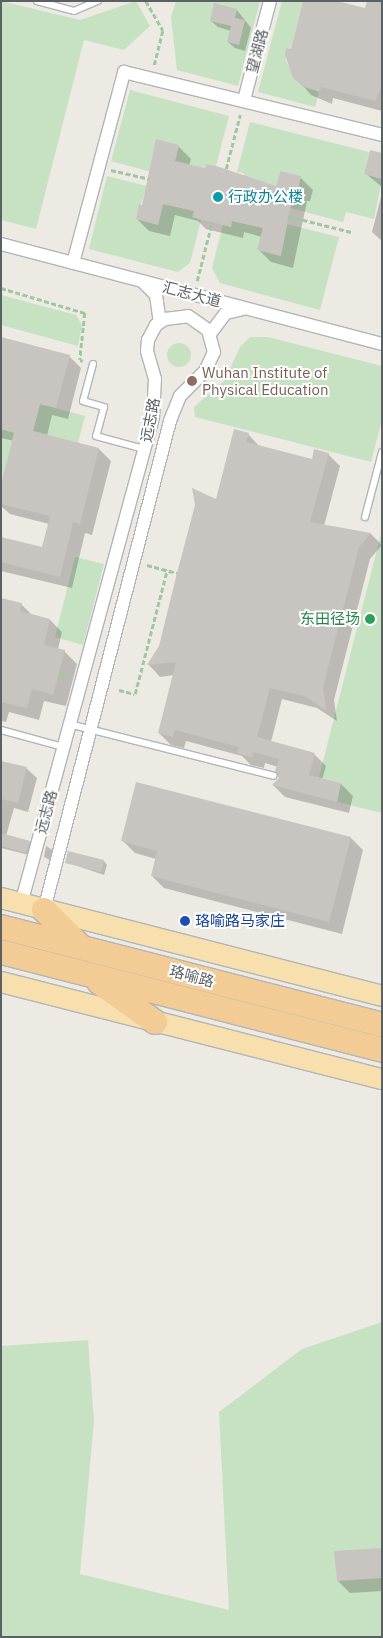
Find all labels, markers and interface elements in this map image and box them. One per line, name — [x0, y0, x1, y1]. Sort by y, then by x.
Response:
street label: 望湖路 — [242, 27, 272, 75]
place label: 行政办公楼 — [228, 188, 303, 206]
marker: 行政办公楼 — [212, 191, 224, 203]
street label: 汇志大道 — [161, 278, 223, 310]
place label: Wuhan Institute of Physical Education — [202, 363, 328, 398]
marker: Wuhan Institute of Physical Education — [186, 375, 198, 387]
street label: 远志路 — [137, 396, 163, 444]
place label: 东田径场 — [300, 610, 360, 628]
marker: 东田径场 — [364, 613, 376, 625]
street label: 远志路 — [31, 788, 61, 836]
place label: 珞喻路马家庄 — [195, 912, 285, 930]
marker: 珞喻路马家庄 — [179, 915, 191, 927]
street label: 珞喻路 — [168, 961, 216, 991]

